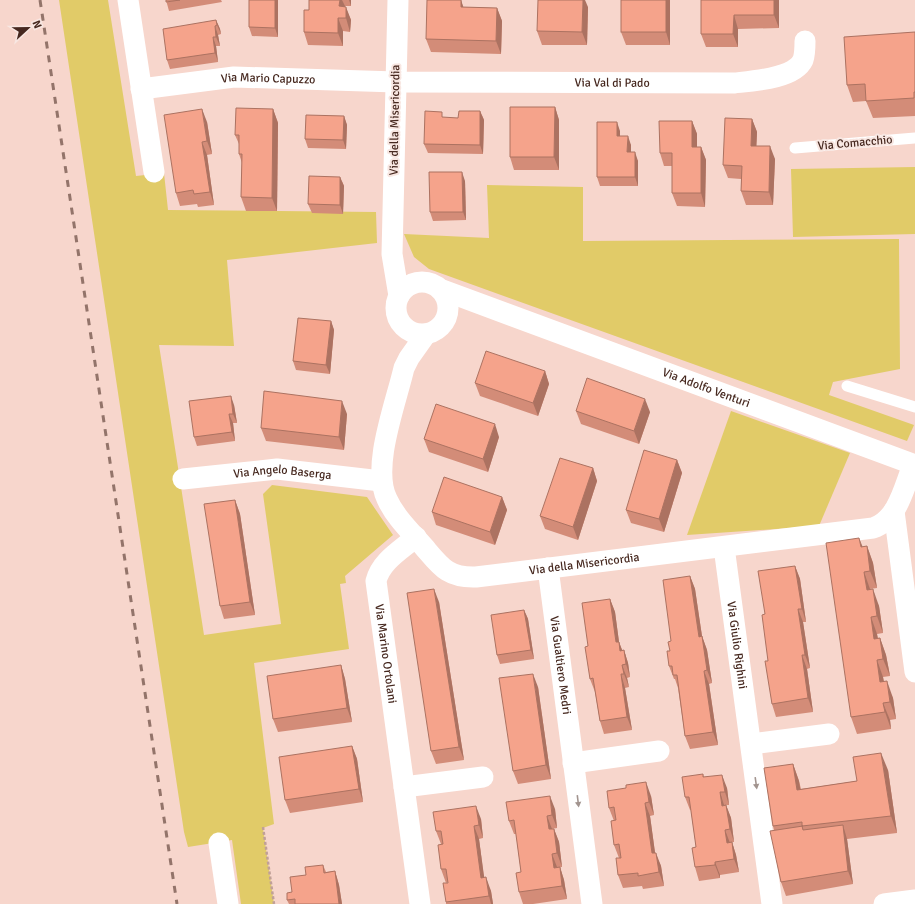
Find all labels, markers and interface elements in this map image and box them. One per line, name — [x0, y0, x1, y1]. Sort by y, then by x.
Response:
north arrow — [8, 8, 48, 48]
text: N — [29, 18, 44, 30]
street label: Via della Misericordia — [387, 64, 403, 176]
street label: Via Mario Capuzzo — [220, 69, 316, 87]
street label: Via Val di Pado — [575, 75, 650, 90]
street label: Via Comacchio — [817, 132, 893, 154]
street label: Via Adolfo Venturi — [660, 365, 752, 411]
street label: Via Angelo Baserga — [233, 461, 332, 483]
street label: Via della Misericordia — [528, 549, 640, 578]
street label: Via Giulio Righini — [724, 600, 751, 690]
street label: Via Marino Ortolani — [372, 603, 400, 705]
street label: Via Gualtiero Medri — [547, 615, 575, 715]
one-way arrow — [753, 776, 759, 789]
one-way arrow — [575, 795, 581, 807]

